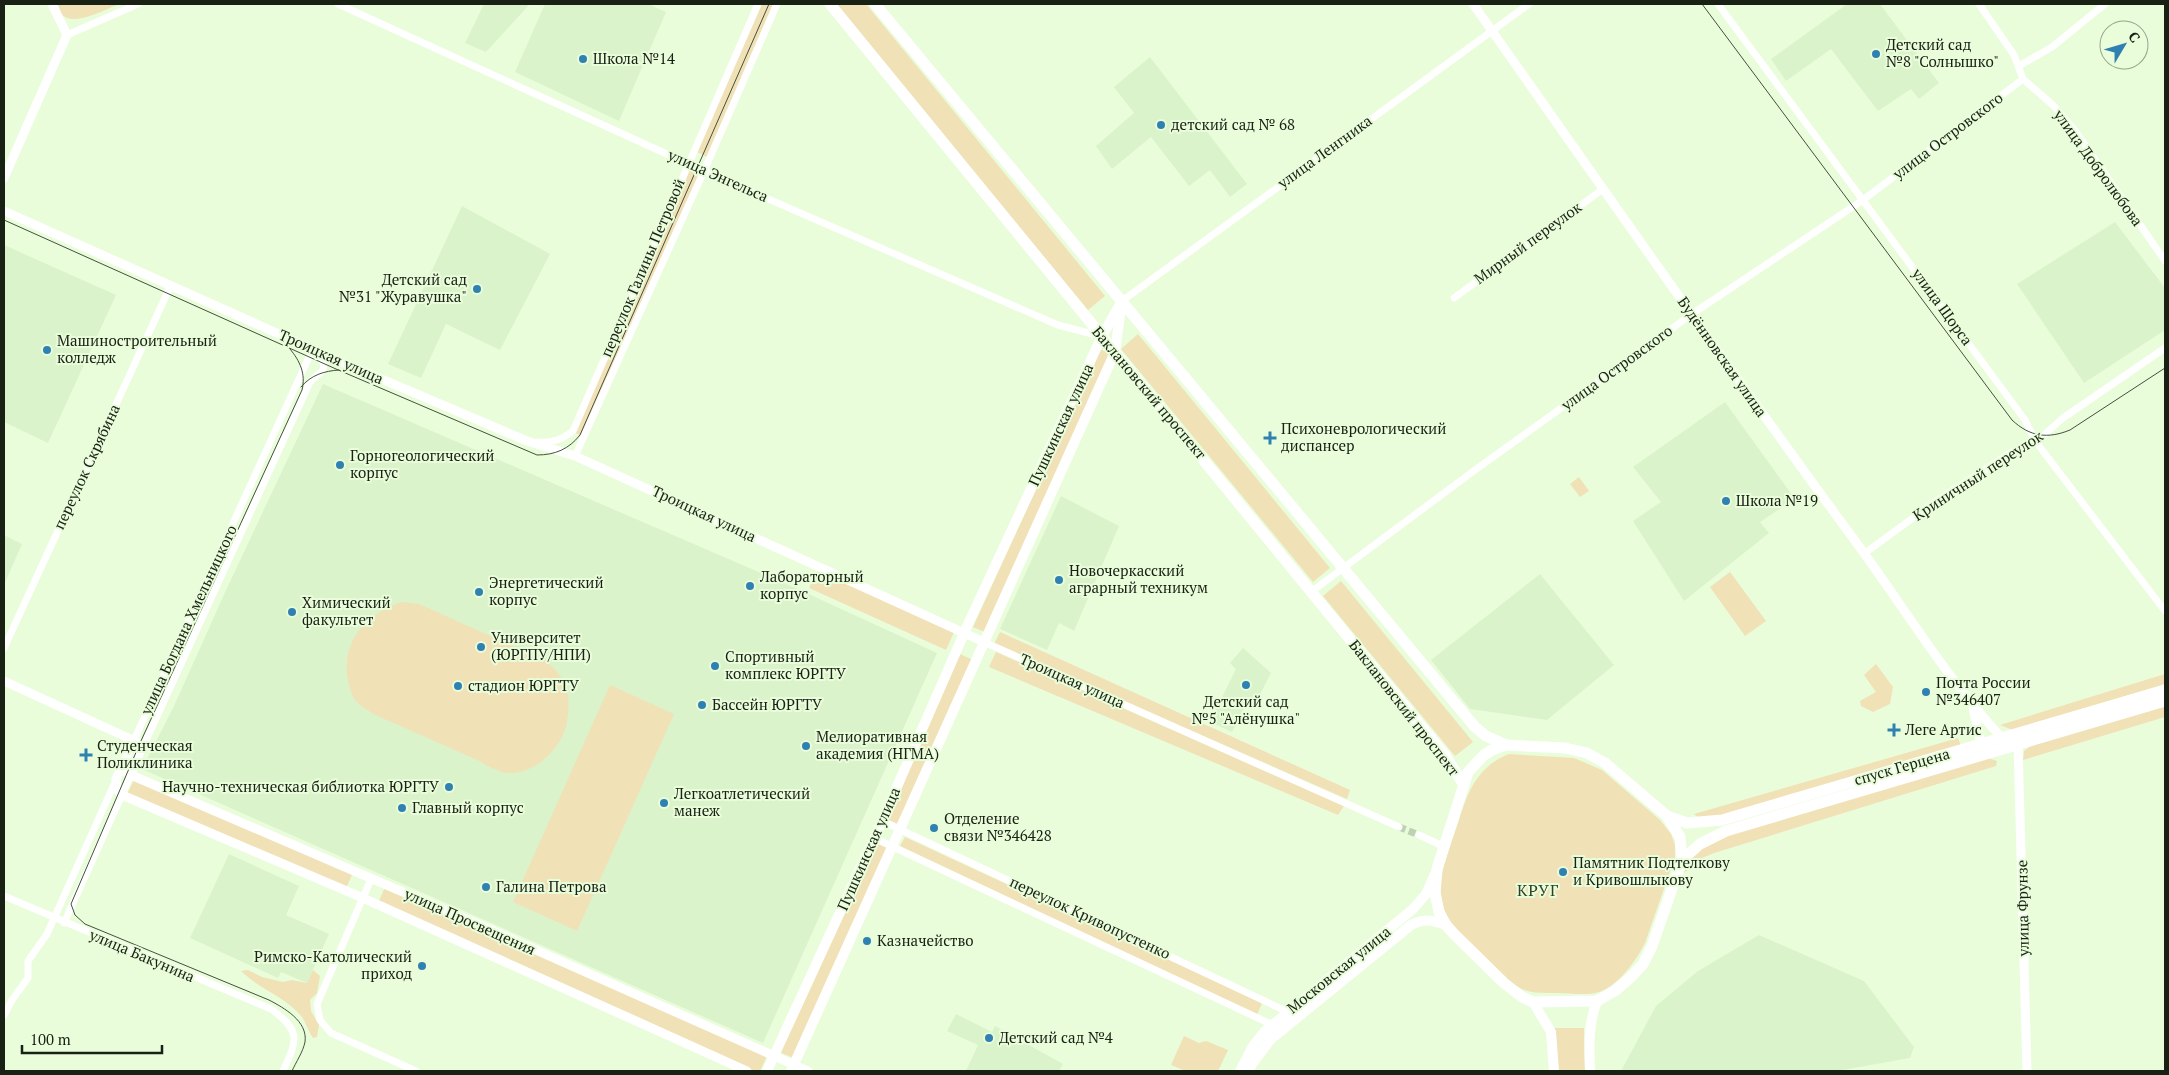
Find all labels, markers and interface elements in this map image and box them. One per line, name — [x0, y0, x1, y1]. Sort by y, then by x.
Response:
north arrow — [2099, 20, 2149, 70]
text: С — [2124, 27, 2145, 46]
place label: Детский сад №8 "Солнышко" — [1886, 34, 1999, 71]
place label: Школа №14 — [593, 48, 675, 68]
marker: Детский сад №8 "Солнышко" — [1870, 48, 1882, 60]
marker: Школа №14 — [577, 53, 589, 65]
street label: улица Островского — [1887, 87, 2007, 184]
street label: улица Добролюбова — [2049, 104, 2148, 230]
street label: улица Ленгника — [1272, 110, 1376, 193]
place label: детский сад № 68 — [1171, 114, 1295, 134]
marker: детский сад № 68 — [1155, 119, 1167, 131]
street label: улица Энгельса — [664, 144, 772, 206]
street label: переулок Галины Петровой — [595, 175, 689, 360]
street label: Мирный переулок — [1470, 196, 1586, 288]
street label: улица Щорса — [1907, 263, 1978, 349]
place label: Детский сад №31 "Журавушка" — [339, 269, 467, 306]
marker: Детский сад №31 "Журавушка" — [471, 283, 483, 295]
street label: Будённовская улица — [1674, 292, 1772, 421]
street label: улица Островского — [1556, 320, 1676, 415]
street label: Баклановский проспект — [1088, 322, 1212, 464]
street label: Троицкая улица — [276, 324, 387, 388]
place label: Машиностроительный колледж — [57, 330, 217, 367]
marker: Машиностроительный колледж — [41, 344, 53, 356]
street label: Пушкинская улица — [1023, 360, 1097, 489]
street label: переулок Скрябина — [48, 400, 124, 532]
place label: Психоневрологический диспансер — [1281, 418, 1446, 455]
street label: Криничный переулок — [1908, 425, 2047, 525]
marker: Психоневрологический диспансер — [1263, 431, 1277, 445]
place label: Горногеологический корпус — [350, 445, 495, 482]
marker: Горногеологический корпус — [334, 459, 346, 471]
street label: Троицкая улица — [649, 480, 760, 546]
place label: Школа №19 — [1736, 490, 1818, 510]
marker: Школа №19 — [1720, 495, 1732, 507]
street label: улица Богдана Хмельницкого — [135, 521, 241, 719]
place label: Новочеркасский аграрный техникум — [1069, 560, 1208, 597]
place label: Лабораторный корпус — [759, 566, 864, 603]
place label: Энергетический корпус — [489, 572, 604, 609]
marker: Новочеркасский аграрный техникум — [1053, 574, 1065, 586]
marker: Лабораторный корпус — [744, 580, 756, 592]
marker: Энергетический корпус — [473, 586, 485, 598]
place label: Химический факультет — [302, 592, 391, 629]
marker: Химический факультет — [286, 606, 298, 618]
place label: Университет (ЮРГПУ/НПИ) — [491, 627, 591, 664]
street label: Баклановский проспект — [1345, 635, 1465, 780]
marker: Университет (ЮРГПУ/НПИ) — [475, 641, 487, 653]
place label: Спортивный комплекс ЮРГТУ — [725, 646, 846, 683]
street label: Троицкая улица — [1017, 648, 1128, 712]
marker: Спортивный комплекс ЮРГТУ — [709, 660, 721, 672]
place label: Почта России №346407 — [1936, 672, 2031, 709]
place label: стадион ЮРГТУ — [468, 675, 579, 695]
marker: Детский сад №5 "Алёнушка" — [1240, 679, 1252, 691]
marker: стадион ЮРГТУ — [452, 680, 464, 692]
marker: Почта России №346407 — [1920, 686, 1932, 698]
place label: Детский сад №5 "Алёнушка" — [1192, 691, 1300, 728]
place label: Бассейн ЮРГТУ — [712, 694, 822, 714]
marker: Бассейн ЮРГТУ — [696, 699, 708, 711]
place label: Леге Артис — [1904, 719, 1982, 739]
marker: Леге Артис — [1887, 723, 1901, 737]
place label: Мелиоративная академия (НГМА) — [816, 726, 939, 763]
place label: Студенческая Поликлиника — [97, 735, 193, 772]
marker: Мелиоративная академия (НГМА) — [800, 740, 812, 752]
street label: спуск Герцена — [1852, 743, 1952, 789]
marker: Студенческая Поликлиника — [79, 748, 93, 762]
place label: Научно-техническая библиотка ЮРГТУ — [162, 776, 439, 796]
marker: Научно-техническая библиотка ЮРГТУ — [443, 781, 455, 793]
place label: Легкоатлетический манеж — [673, 783, 810, 820]
street label: Пушкинская улица — [832, 783, 904, 913]
place label: Главный корпус — [412, 797, 524, 817]
marker: Легкоатлетический манеж — [658, 797, 670, 809]
marker: Главный корпус — [396, 802, 408, 814]
place label: Отделение связи №346428 — [944, 808, 1052, 845]
marker: Отделение связи №346428 — [928, 822, 940, 834]
place label: Памятник Подтелкову и Кривошлыкову — [1573, 852, 1730, 889]
street label: улица Фрунзе — [2011, 860, 2033, 957]
marker: Памятник Подтелкову и Кривошлыкову — [1557, 866, 1569, 878]
street label: переулок Кривопустенко — [1007, 871, 1174, 963]
place label: Галина Петрова — [496, 876, 607, 896]
district label: КРУГ — [1517, 879, 1559, 901]
marker: Галина Петрова — [480, 881, 492, 893]
street label: улица Просвещения — [401, 883, 539, 959]
street label: Московская улица — [1282, 921, 1395, 1017]
street label: улица Бакунина — [86, 924, 198, 986]
place label: Казначейство — [877, 930, 974, 950]
marker: Казначейство — [861, 935, 873, 947]
place label: Римско-Католический приход — [254, 946, 412, 983]
marker: Римско-Католический приход — [416, 960, 428, 972]
scale bar — [22, 1022, 162, 1054]
place label: Детский сад №4 — [999, 1027, 1113, 1047]
text: 100 m — [30, 1029, 71, 1049]
marker: Детский сад №4 — [983, 1032, 995, 1044]

